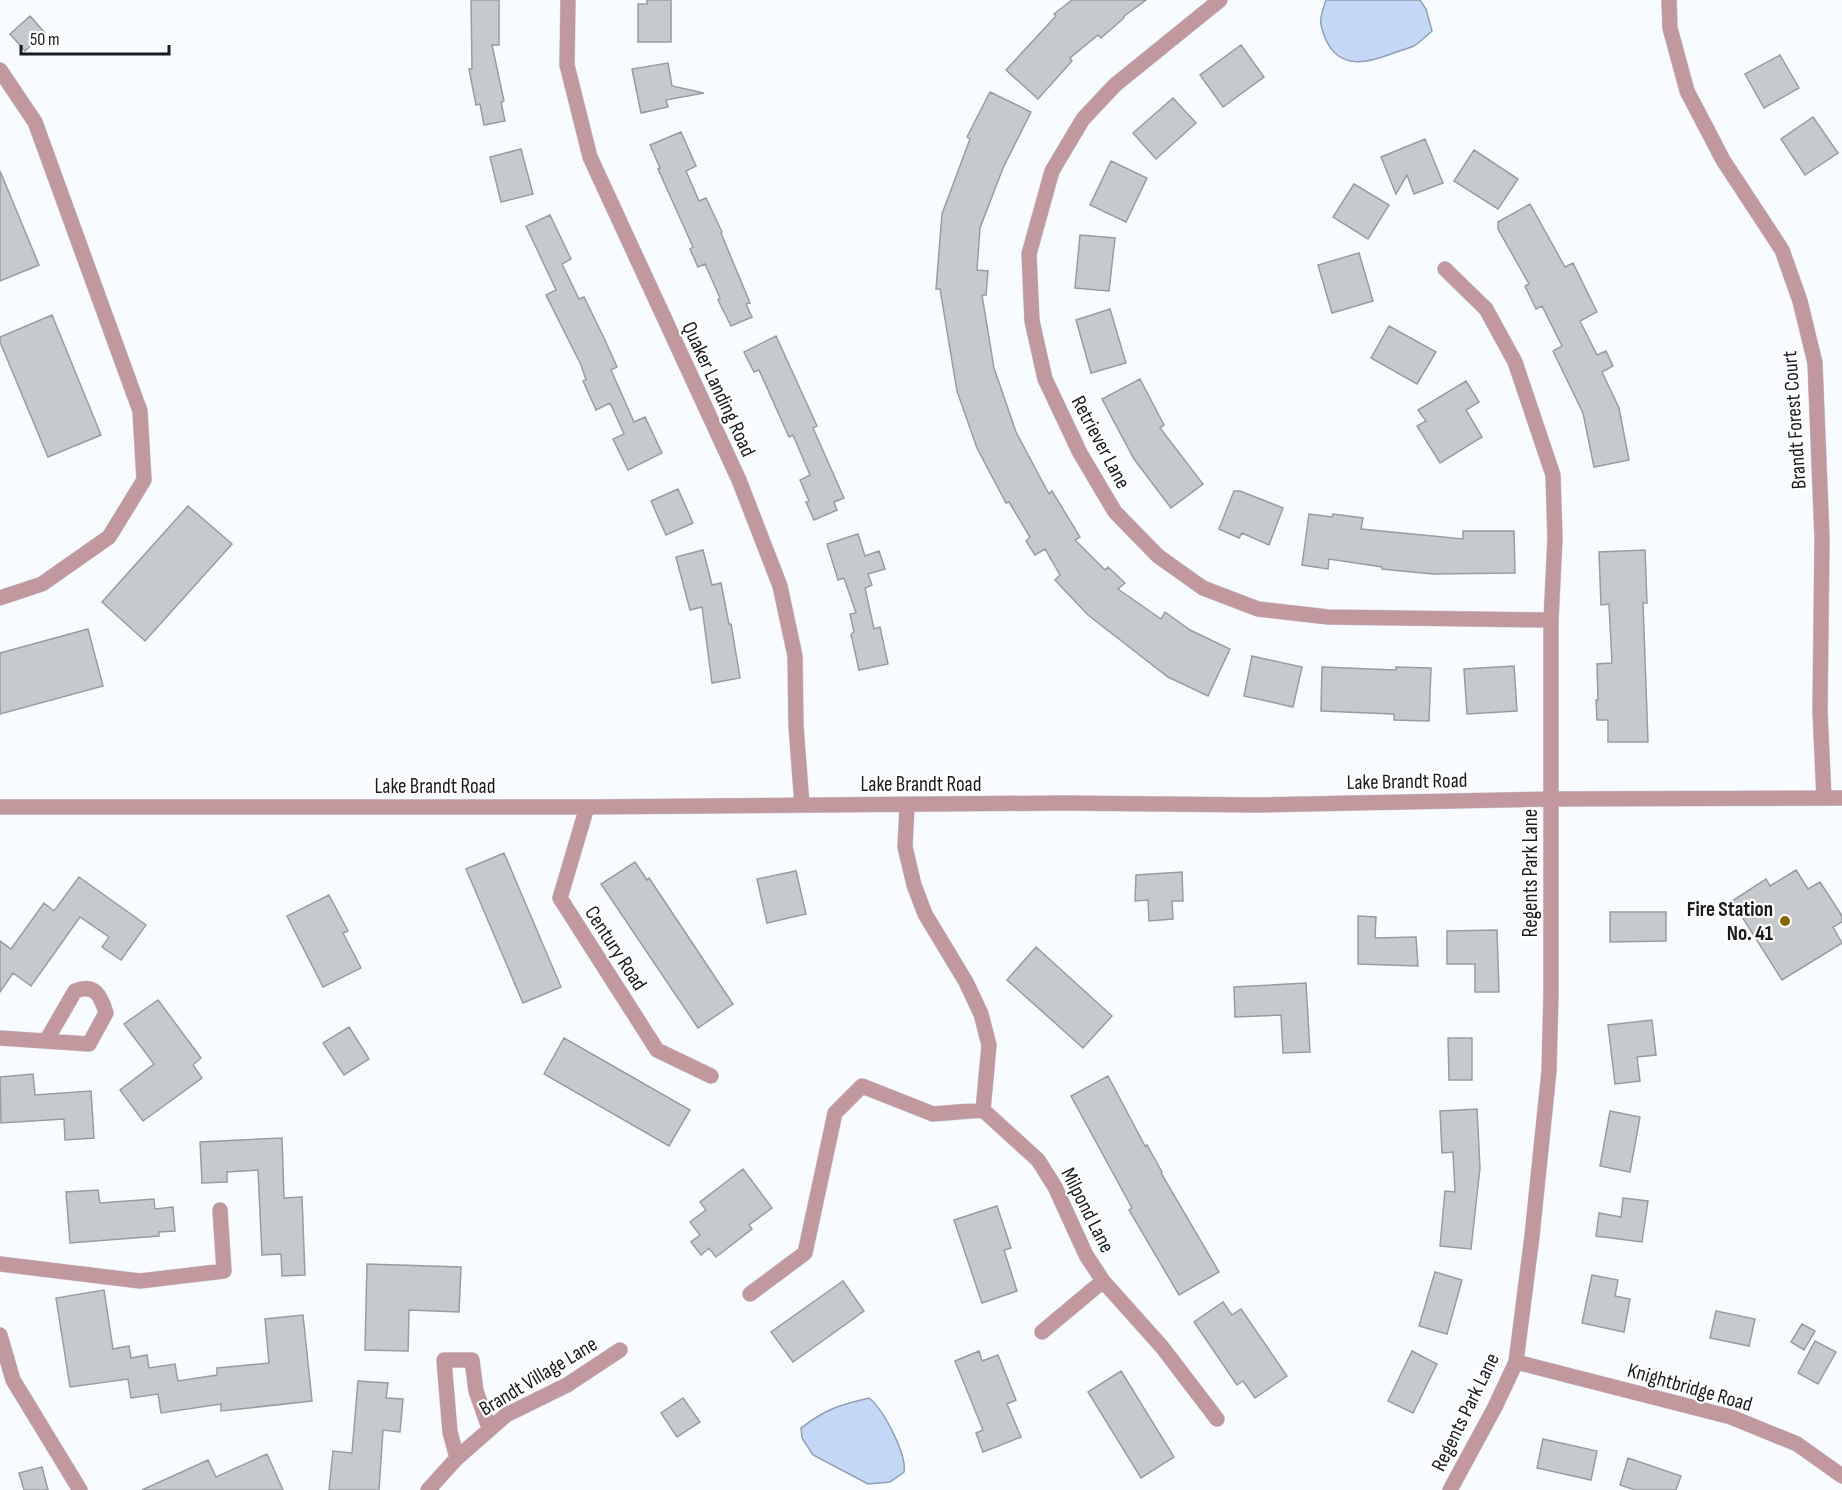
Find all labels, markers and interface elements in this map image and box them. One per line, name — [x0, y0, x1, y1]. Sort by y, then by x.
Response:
scale bar — [21, 18, 170, 56]
text: 50 m — [30, 29, 60, 50]
street label: Quaker Landing Road — [676, 318, 761, 461]
street label: Brandt Forest Court — [1777, 350, 1812, 490]
street label: Retriever Lane — [1066, 392, 1135, 493]
street label: Lake Brandt Road — [1346, 768, 1468, 795]
street label: Lake Brandt Road — [861, 772, 981, 797]
street label: Lake Brandt Road — [375, 774, 495, 799]
street label: Regents Park Lane — [1518, 809, 1543, 937]
place label: Fire Station No. 41 — [1687, 897, 1773, 946]
street label: Century Road — [579, 901, 652, 995]
marker: Fire Station No. 41 — [1778, 914, 1792, 928]
street label: Milpond Lane — [1056, 1164, 1120, 1257]
street label: Brandt Village Lane — [475, 1331, 602, 1421]
street label: Regents Park Lane — [1426, 1349, 1505, 1475]
street label: Knightbridge Road — [1625, 1358, 1755, 1417]

